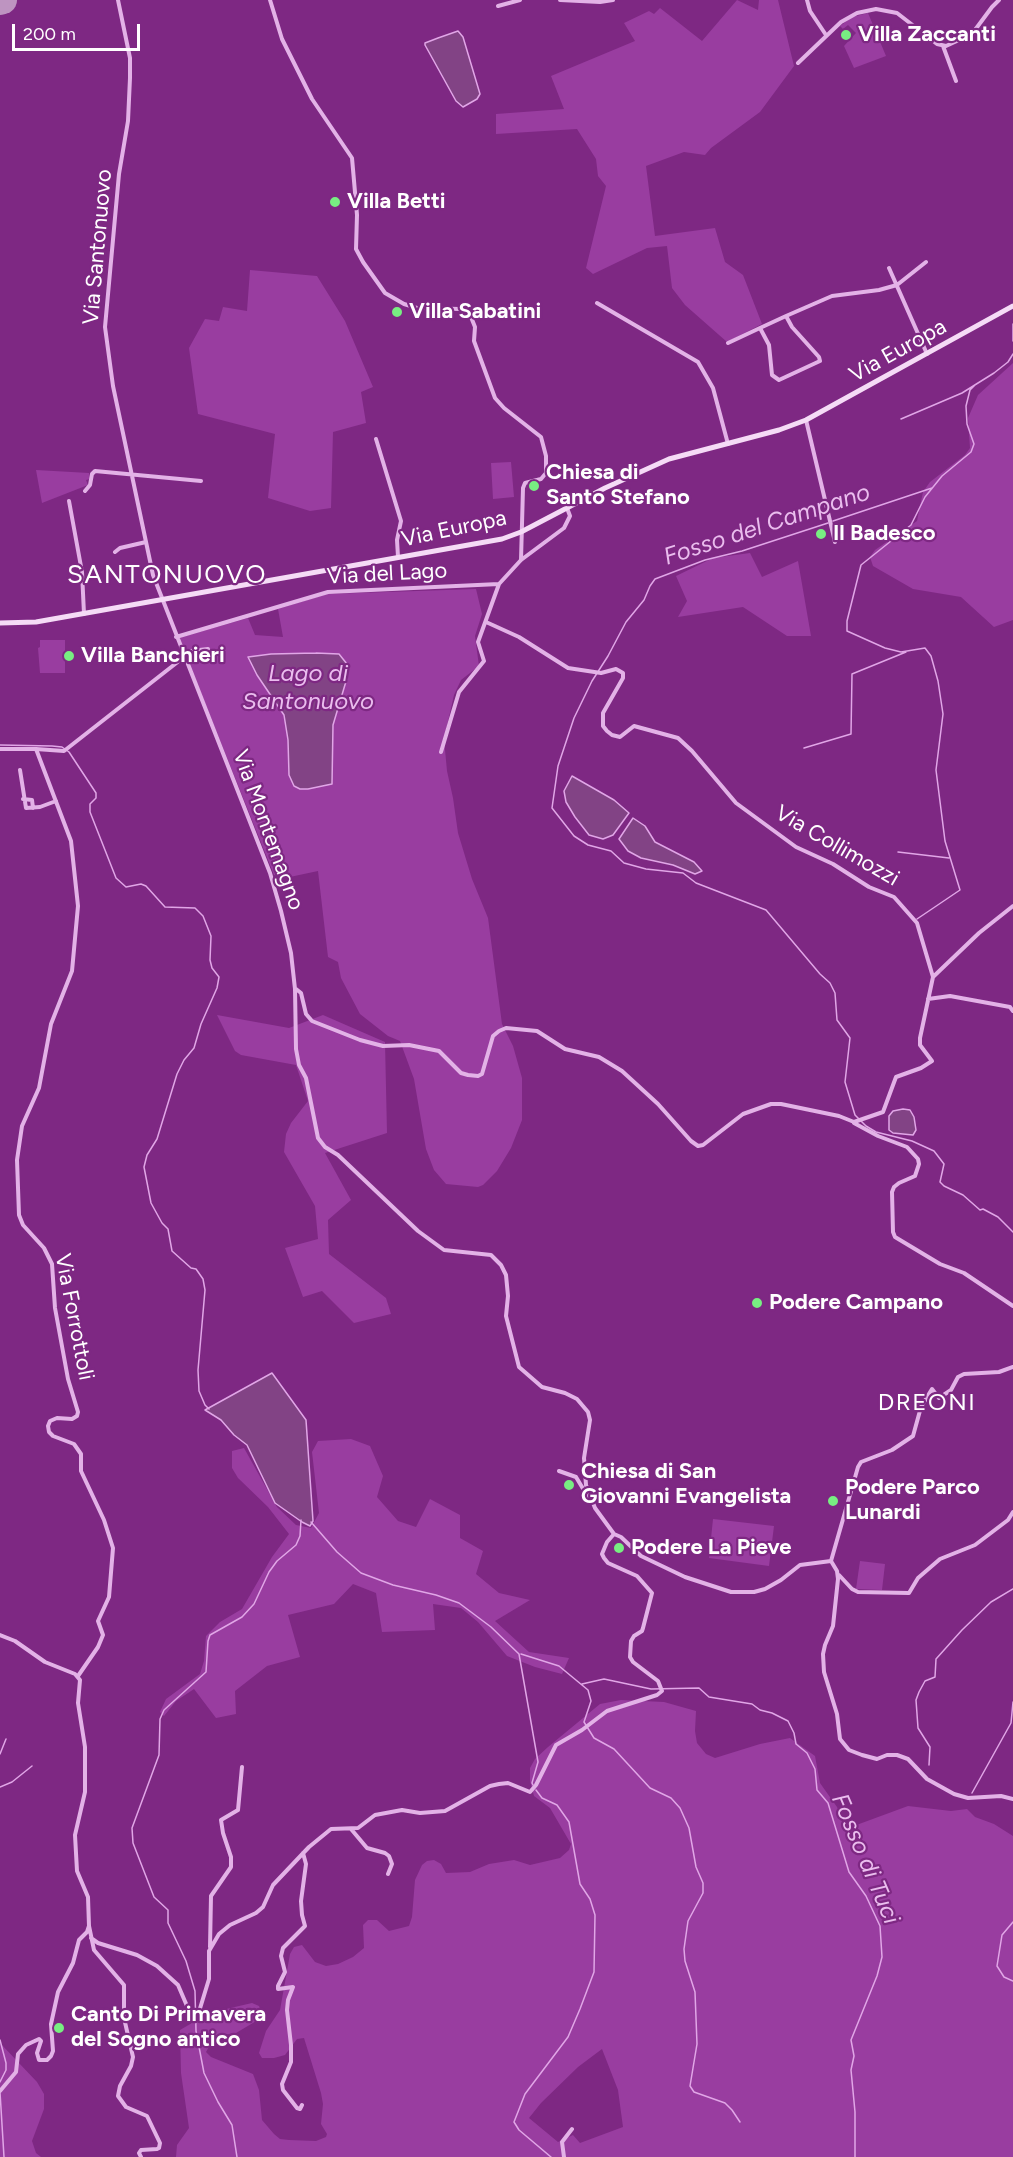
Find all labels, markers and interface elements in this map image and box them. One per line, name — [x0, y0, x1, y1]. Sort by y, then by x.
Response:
scale bar — [15, 12, 142, 50]
place label: Villa Zaccanti — [858, 22, 996, 48]
text: 200 m — [23, 23, 76, 45]
marker: Villa Zaccanti — [839, 28, 853, 42]
street label: Via Santonuovo — [78, 168, 118, 326]
place label: Villa Betti — [347, 189, 446, 215]
marker: Villa Betti — [328, 195, 342, 209]
place label: Villa Sabatini — [409, 299, 541, 325]
marker: Villa Sabatini — [390, 305, 404, 319]
street label: Via Europa — [845, 314, 951, 388]
place label: Chiesa di Santo Stefano — [546, 460, 690, 512]
water label: Fosso del Campano — [660, 478, 874, 572]
marker: Chiesa di Santo Stefano — [527, 479, 541, 493]
street label: Via Europa — [399, 505, 509, 553]
place label: Il Badesco — [833, 521, 936, 547]
marker: Il Badesco — [814, 527, 828, 541]
street label: Via del Lago — [326, 558, 448, 590]
district label: SANTONUOVO — [67, 559, 267, 591]
place label: Villa Banchieri — [81, 643, 225, 669]
marker: Villa Banchieri — [62, 649, 76, 663]
water label: Lago di Santonuovo — [242, 660, 374, 716]
street label: Via Montemagno — [227, 746, 309, 914]
street label: Via Collimozzi — [770, 800, 904, 892]
street label: Via Forrottoli — [49, 1251, 99, 1383]
place label: Podere Campano — [769, 1290, 943, 1316]
marker: Podere Campano — [750, 1296, 764, 1310]
district label: DREONI — [878, 1389, 976, 1417]
place label: Chiesa di San Giovanni Evangelista — [581, 1459, 791, 1510]
place label: Podere Parco Lunardi — [845, 1475, 980, 1526]
marker: Chiesa di San Giovanni Evangelista — [562, 1478, 576, 1492]
marker: Podere Parco Lunardi — [826, 1494, 840, 1508]
place label: Podere La Pieve — [631, 1535, 791, 1561]
marker: Podere La Pieve — [612, 1541, 626, 1555]
water label: Fosso di Tuci — [825, 1789, 905, 1929]
place label: Canto Di Primavera del Sogno antico — [71, 2002, 266, 2054]
marker: Canto Di Primavera del Sogno antico — [52, 2021, 66, 2035]

